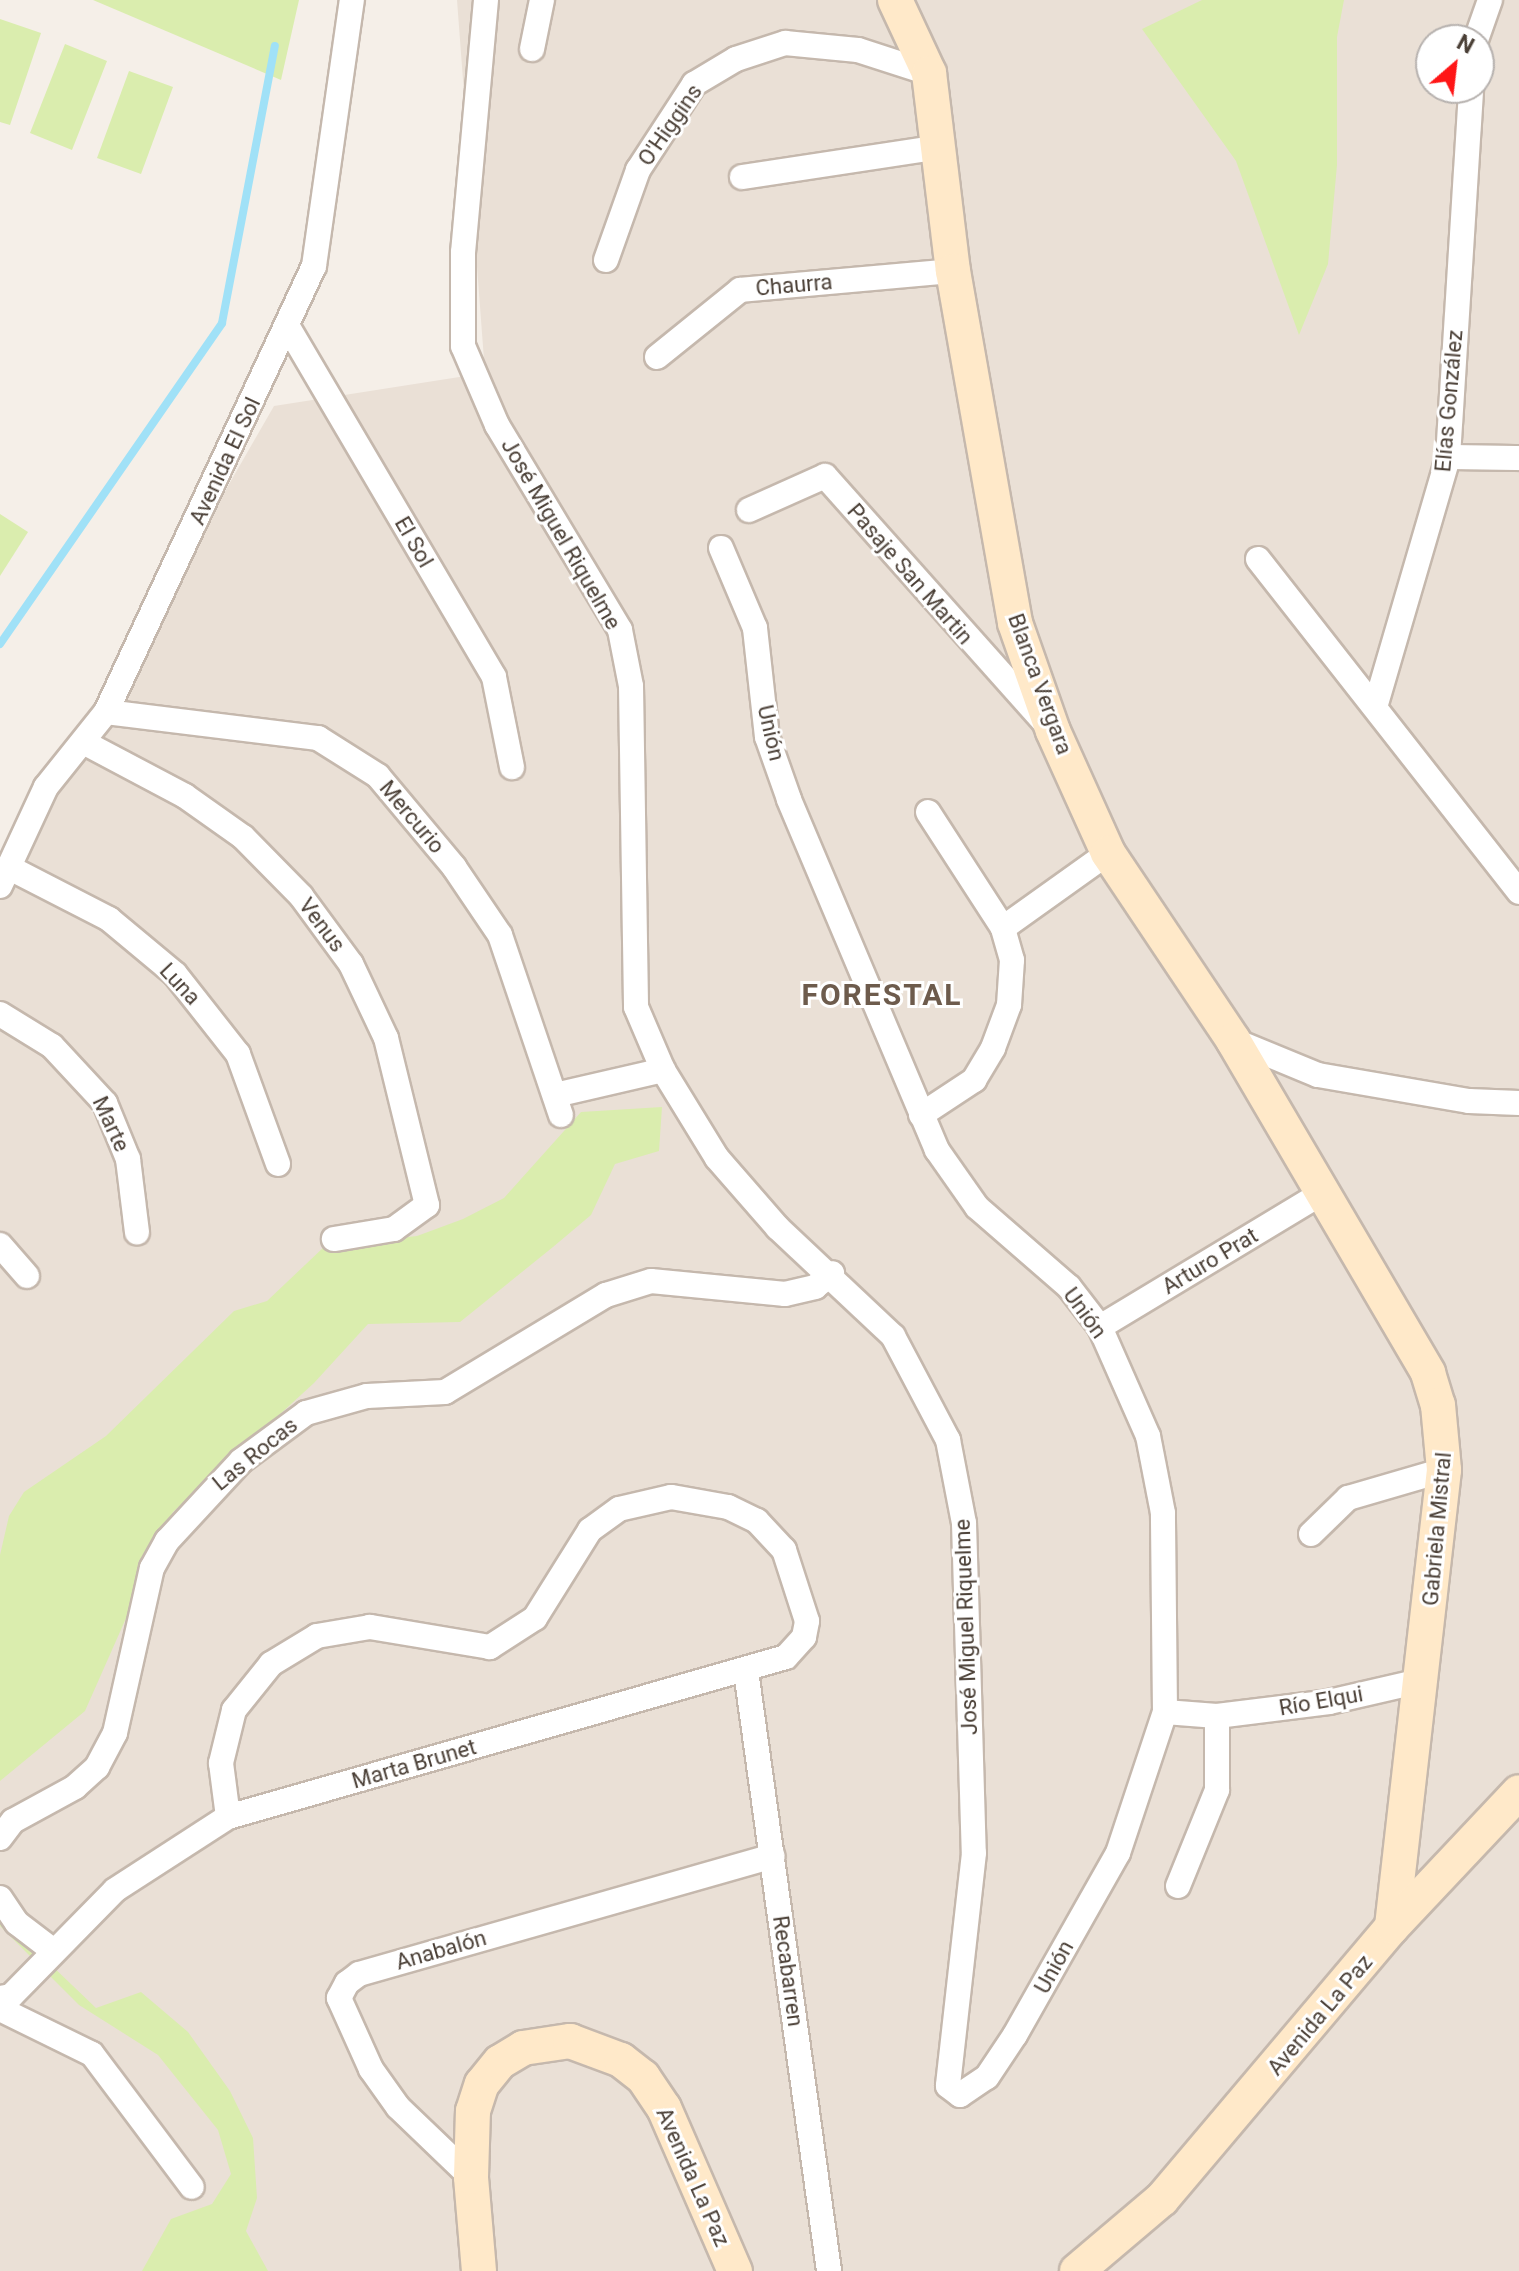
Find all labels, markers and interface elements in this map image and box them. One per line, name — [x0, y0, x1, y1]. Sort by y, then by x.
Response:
north arrow — [1415, 24, 1495, 104]
text: N — [1453, 29, 1478, 59]
street label: O'Higgins — [632, 79, 708, 171]
street label: Chaurra — [755, 268, 833, 302]
street label: Elías González — [1430, 329, 1468, 473]
street label: Avenida El Sol — [184, 393, 266, 529]
street label: José Miguel Riquelme — [496, 434, 626, 634]
street label: Pasaje San Martin — [842, 498, 978, 650]
street label: El Sol — [389, 512, 439, 572]
street label: Blanca Vergara — [1002, 610, 1078, 758]
street label: Unión — [752, 703, 790, 763]
street label: Mercurio — [374, 775, 450, 859]
street label: Venus — [293, 893, 351, 957]
street label: Luna — [154, 958, 206, 1010]
district label: FORESTAL — [801, 977, 963, 1013]
street label: Marte — [87, 1092, 135, 1156]
street label: Arturo Prat — [1157, 1222, 1263, 1300]
street label: Unión — [1058, 1282, 1112, 1344]
street label: Las Rocas — [207, 1412, 303, 1496]
street label: Gabriela Mistral — [1417, 1451, 1457, 1607]
street label: José Miguel Riquelme — [949, 1519, 983, 1735]
street label: Río Elqui — [1277, 1681, 1365, 1721]
street label: Marta Brunet — [349, 1734, 479, 1794]
street label: Recabarren — [767, 1914, 809, 2028]
street label: Anabalón — [393, 1925, 489, 1975]
street label: Unión — [1029, 1936, 1079, 1998]
street label: Avenida La Paz — [1262, 1949, 1378, 2081]
street label: Avenida La Paz — [651, 2103, 735, 2251]

